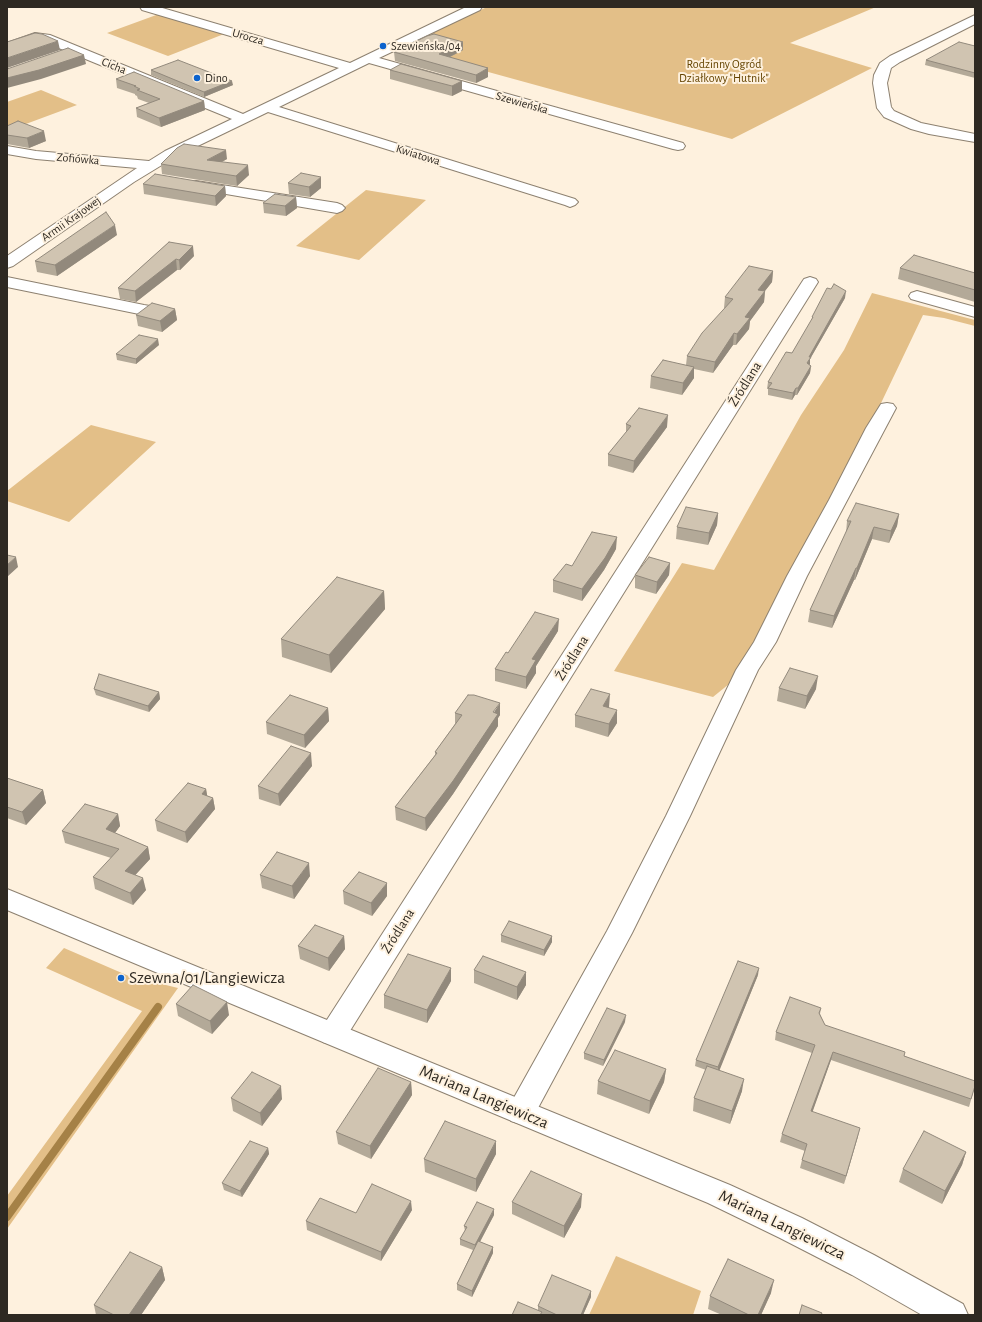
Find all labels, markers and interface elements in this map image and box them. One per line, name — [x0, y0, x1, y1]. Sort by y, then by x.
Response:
street label: Urocza — [231, 26, 265, 48]
place label: Szewieńska/04 — [391, 39, 460, 53]
marker: Szewieńska/04 — [378, 41, 388, 51]
street label: Cicha — [99, 55, 129, 77]
park label: Rodzinny Ogród Działkowy "Hutnik" — [679, 57, 769, 85]
place label: Dino — [205, 71, 228, 85]
marker: Dino — [192, 73, 202, 83]
street label: Szewieńska — [494, 89, 550, 117]
street label: Kwiatowa — [394, 141, 442, 169]
street label: Zofiówka — [56, 150, 100, 168]
street label: Armii Krajowej — [38, 193, 104, 245]
street label: Źródlana — [725, 359, 765, 409]
street label: Źródlana — [552, 633, 592, 683]
street label: Źródlana — [378, 906, 418, 956]
place label: Szewna/01/Langiewicza — [129, 968, 285, 988]
marker: Szewna/01/Langiewicza — [116, 973, 126, 983]
street label: Mariana Langiewicza — [416, 1061, 552, 1133]
street label: Mariana Langiewicza — [715, 1186, 849, 1264]

